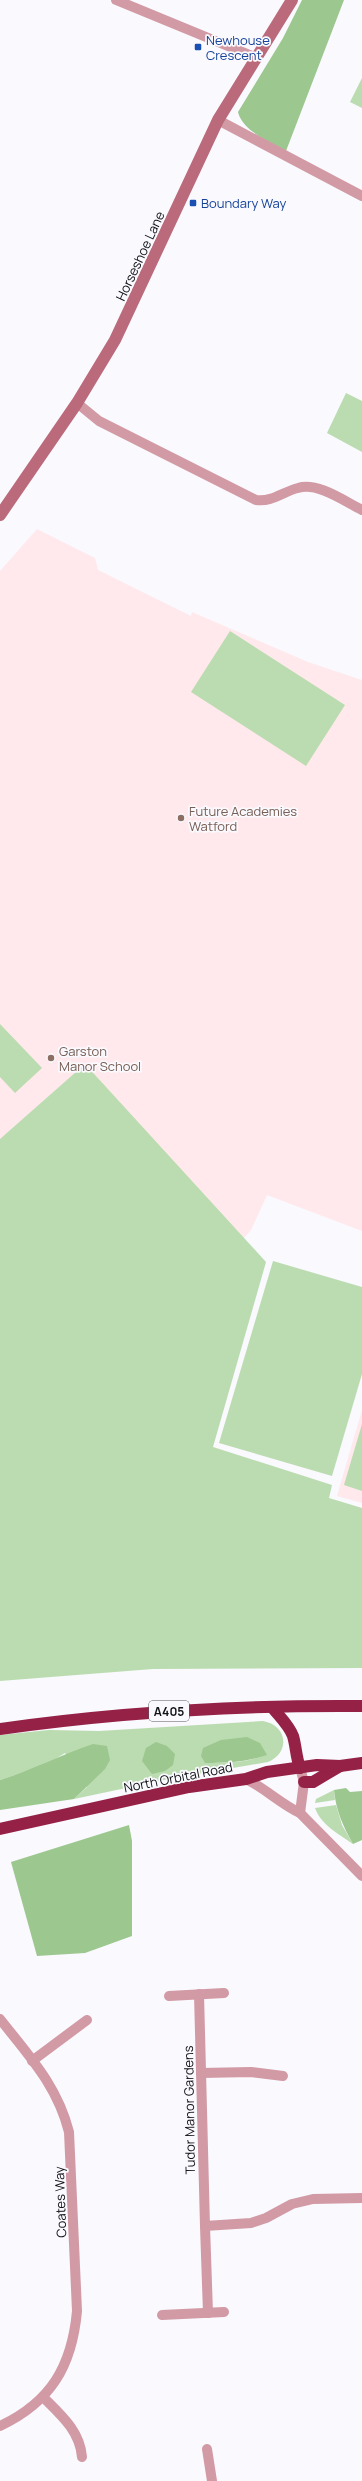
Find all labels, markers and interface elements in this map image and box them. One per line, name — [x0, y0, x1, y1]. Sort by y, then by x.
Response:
place label: Newhouse Crescent — [206, 31, 270, 64]
marker: Newhouse Crescent — [193, 42, 203, 52]
place label: Boundary Way — [201, 194, 286, 212]
marker: Boundary Way — [188, 198, 198, 208]
street label: Horseshoe Lane — [111, 208, 169, 304]
place label: Future Academies Watford — [189, 802, 297, 835]
marker: Future Academies Watford — [176, 813, 186, 823]
place label: Garston Manor School — [59, 1042, 141, 1075]
marker: Garston Manor School — [46, 1053, 56, 1063]
road number: A405 — [149, 1701, 189, 1721]
street label: North Orbital Road — [122, 1758, 234, 1796]
street label: Tudor Manor Gardens — [179, 2045, 199, 2175]
street label: Coates Way — [50, 2166, 70, 2238]

